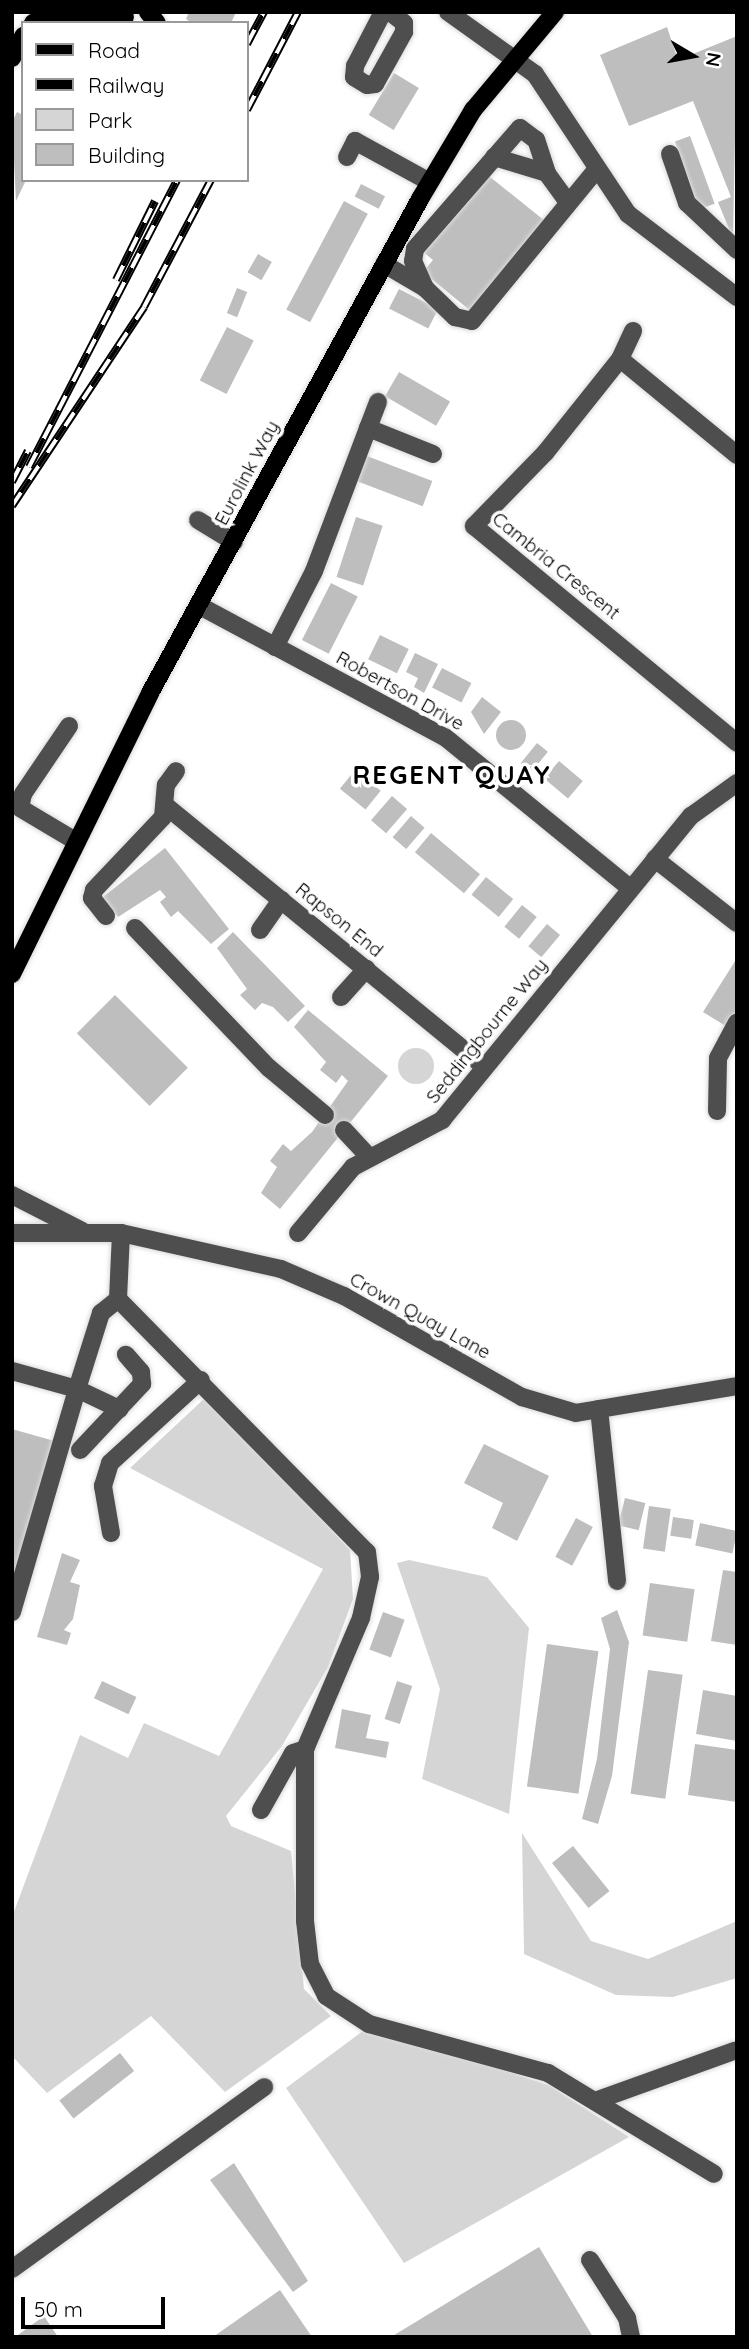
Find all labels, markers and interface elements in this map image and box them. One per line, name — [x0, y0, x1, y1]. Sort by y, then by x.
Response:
legend — [21, 21, 248, 182]
north arrow — [658, 21, 728, 91]
text: Road — [88, 37, 140, 63]
text: N — [701, 51, 727, 69]
text: Railway — [88, 72, 164, 98]
text: Park — [88, 107, 132, 133]
text: Building — [88, 142, 165, 168]
street label: Eurolink Way — [210, 417, 284, 529]
street label: Cambria Crescent — [488, 507, 624, 625]
street label: Robertson Drive — [332, 646, 468, 736]
district label: REGENT QUAY — [354, 759, 550, 791]
street label: Rapson End — [291, 878, 387, 962]
street label: Seddingbourne Way — [422, 954, 552, 1108]
street label: Crown Quay Lane — [346, 1268, 494, 1364]
scale bar — [24, 2282, 168, 2326]
text: 50 m — [34, 2296, 83, 2322]

